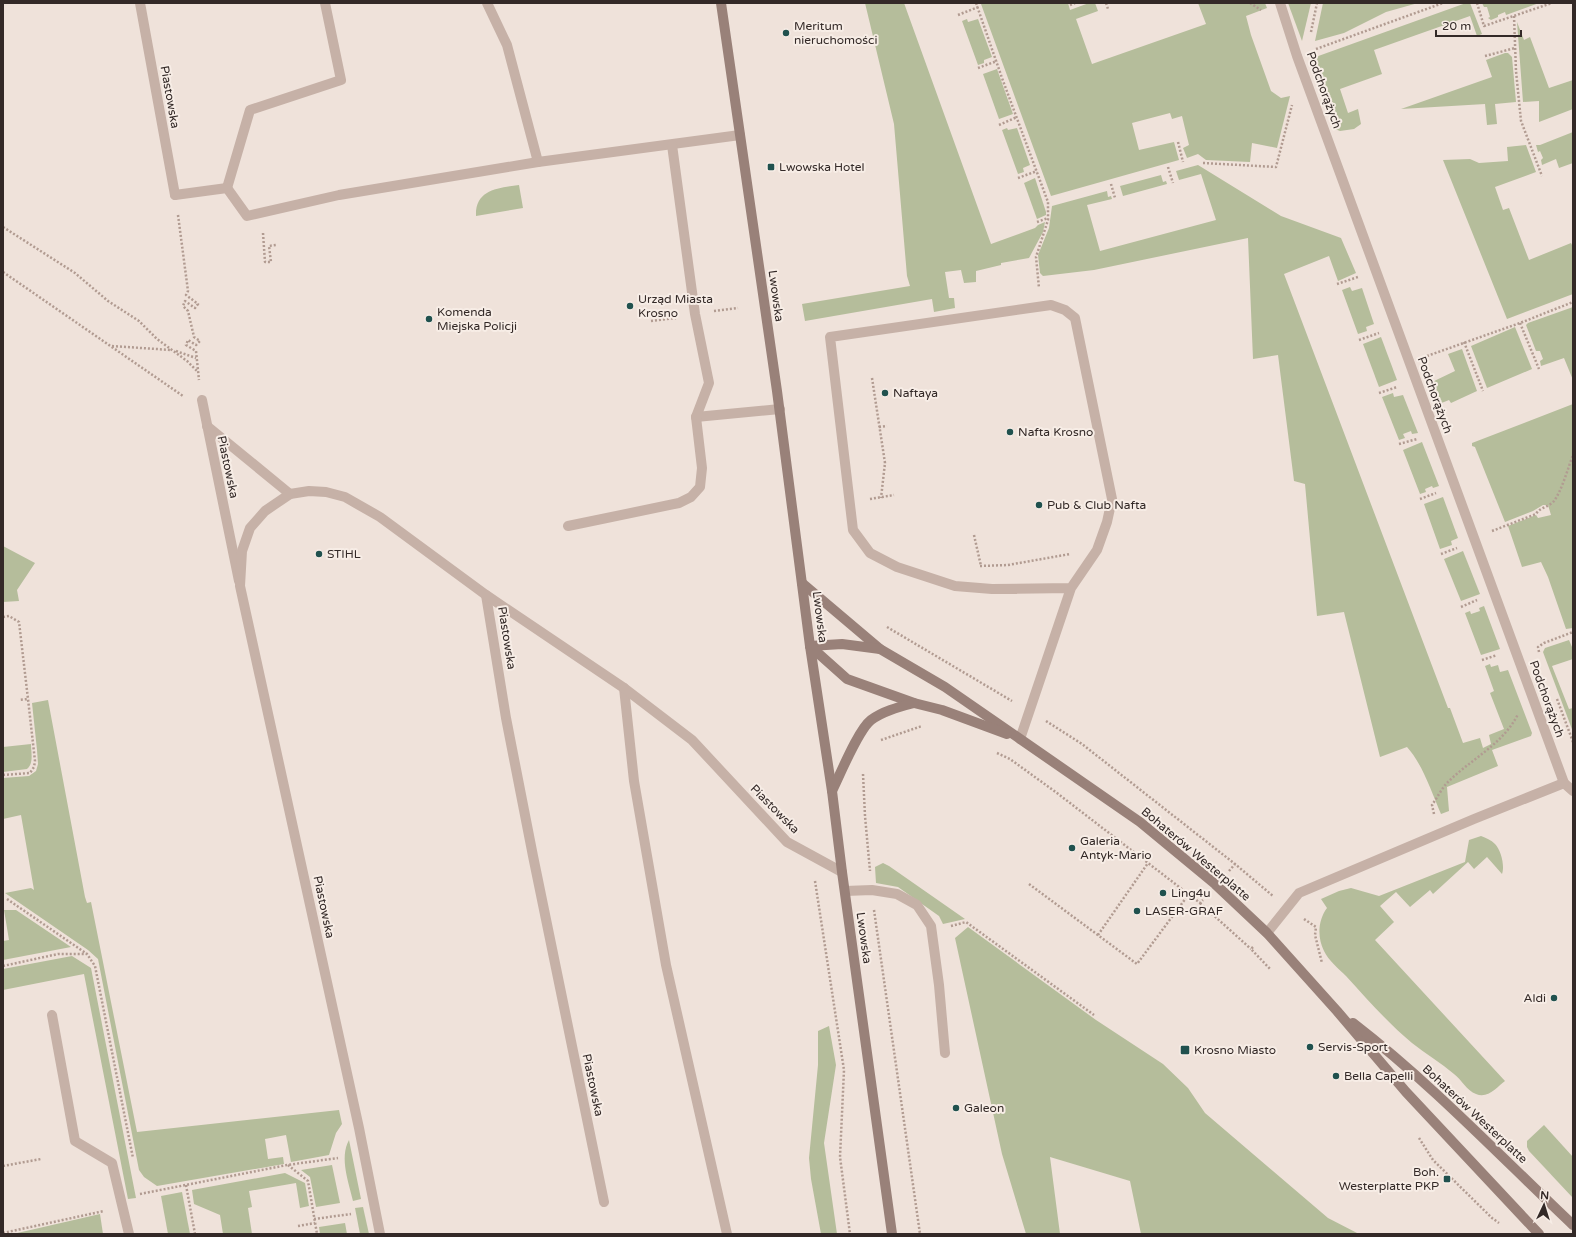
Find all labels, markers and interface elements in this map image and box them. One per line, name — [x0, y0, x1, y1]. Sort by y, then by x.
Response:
scale bar — [1436, 12, 1521, 38]
place label: Meritum nieruchomości — [794, 19, 877, 47]
text: 20 m — [1442, 19, 1471, 33]
marker: Meritum nieruchomości — [781, 28, 791, 38]
street label: Podchorążych — [1304, 50, 1344, 130]
street label: Piastowska — [158, 64, 182, 130]
place label: Lwowska Hotel — [779, 160, 865, 174]
marker: Lwowska Hotel — [766, 162, 776, 172]
street label: Lwowska — [765, 269, 787, 323]
place label: Urząd Miasta Krosno — [638, 292, 713, 320]
marker: Urząd Miasta Krosno — [625, 301, 635, 311]
place label: Komenda Miejska Policji — [437, 305, 517, 333]
marker: Komenda Miejska Policji — [424, 314, 434, 324]
street label: Podchorążych — [1415, 355, 1455, 435]
place label: Naftaya — [893, 386, 938, 400]
marker: Naftaya — [880, 388, 890, 398]
place label: Nafta Krosno — [1018, 425, 1093, 439]
marker: Nafta Krosno — [1005, 427, 1015, 437]
street label: Piastowska — [215, 434, 241, 500]
place label: Pub & Club Nafta — [1047, 498, 1146, 512]
marker: Pub & Club Nafta — [1034, 500, 1044, 510]
place label: STIHL — [327, 547, 361, 561]
marker: STIHL — [314, 549, 324, 559]
street label: Lwowska — [810, 590, 830, 644]
street label: Piastowska — [495, 606, 519, 670]
street label: Podchorążych — [1527, 659, 1567, 739]
street label: Piastowska — [748, 782, 802, 836]
street label: Bohaterów Westerplatte — [1139, 804, 1254, 904]
place label: Galeria Antyk-Mario — [1080, 834, 1152, 862]
marker: Galeria Antyk-Mario — [1067, 843, 1077, 853]
street label: Piastowska — [311, 874, 337, 940]
place label: Ling4u — [1171, 886, 1211, 900]
marker: Ling4u — [1158, 888, 1168, 898]
place label: LASER-GRAF — [1145, 904, 1223, 918]
marker: LASER-GRAF — [1132, 906, 1142, 916]
street label: Lwowska — [853, 911, 875, 965]
place label: Aldi — [1524, 991, 1546, 1005]
marker: Aldi — [1549, 993, 1559, 1003]
place label: Servis-Sport — [1318, 1040, 1388, 1054]
marker: Servis-Sport — [1305, 1042, 1315, 1052]
place label: Krosno Miasto — [1194, 1043, 1276, 1057]
marker: Krosno Miasto — [1179, 1044, 1191, 1056]
street label: Piastowska — [580, 1052, 606, 1118]
street label: Bohaterów Westerplatte — [1420, 1062, 1530, 1166]
place label: Bella Capelli — [1344, 1069, 1413, 1083]
marker: Bella Capelli — [1331, 1071, 1341, 1081]
place label: Galeon — [964, 1101, 1004, 1115]
marker: Galeon — [951, 1103, 961, 1113]
place label: Boh. Westerplatte PKP — [1339, 1165, 1439, 1193]
marker: Boh. Westerplatte PKP — [1442, 1174, 1452, 1184]
north arrow — [1524, 1185, 1564, 1225]
text: N — [1540, 1189, 1550, 1202]

